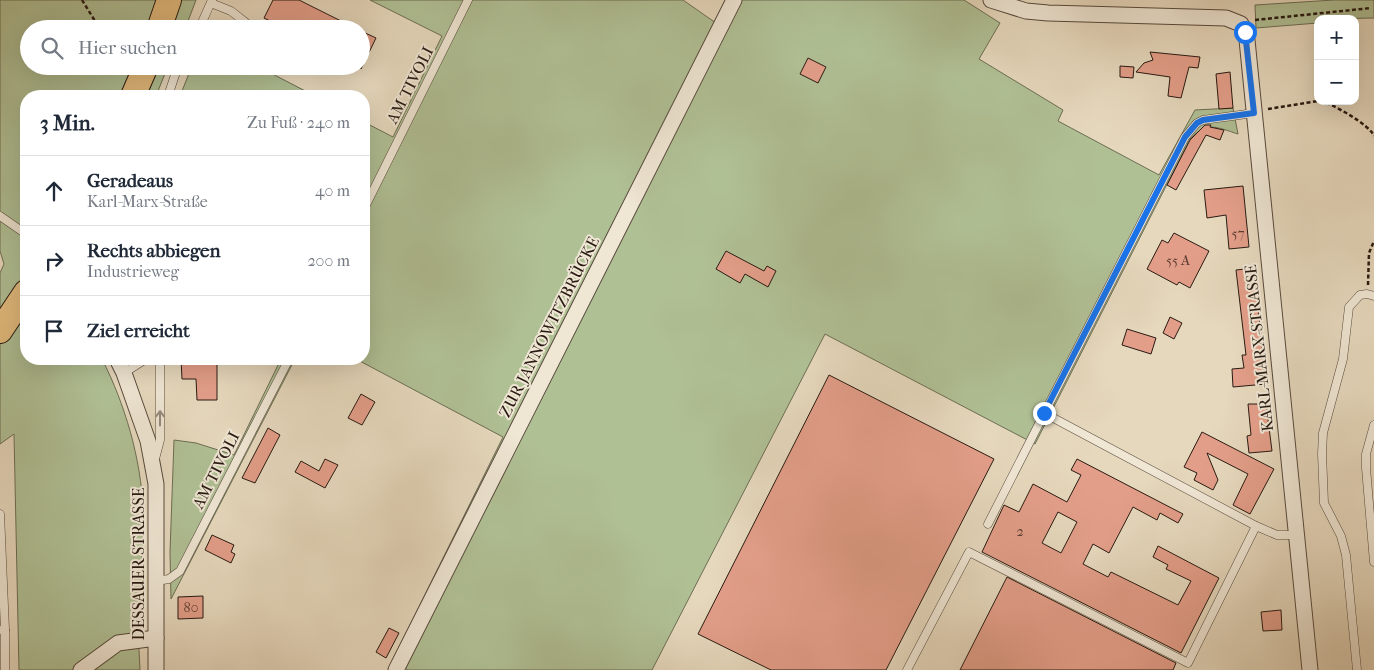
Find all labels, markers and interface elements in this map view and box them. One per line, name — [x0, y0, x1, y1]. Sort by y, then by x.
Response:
map controls — [1314, 15, 1359, 105]
button: + — [1314, 15, 1359, 60]
search box — [20, 20, 370, 75]
route start — [1234, 21, 1257, 44]
icon: search — [38, 34, 66, 62]
text: Hier suchen — [78, 37, 177, 59]
street label: AM TIVOLI — [382, 43, 438, 128]
button: − — [1314, 60, 1359, 105]
text: 3 Min. — [40, 111, 95, 135]
text: Zu Fuß · 240 m — [247, 113, 350, 132]
text: Geradeaus — [87, 170, 173, 192]
icon: ahead — [40, 177, 68, 205]
text: 40 m — [315, 181, 350, 200]
text: Karl-Marx-Straße — [87, 192, 208, 211]
house number: 57 — [1232, 225, 1245, 242]
street label: ZUR JANNOWITZBRÜCKE — [495, 233, 603, 421]
text: Rechts abbiegen — [87, 240, 221, 262]
icon: right — [40, 247, 68, 275]
text: 200 m — [307, 251, 350, 270]
house number: 55 A — [1166, 252, 1191, 269]
text: Industrieweg — [87, 262, 179, 281]
street label: KARL-MARX-STRASSE — [1241, 263, 1277, 433]
icon: arrive — [40, 317, 68, 345]
text: Ziel erreicht — [87, 320, 190, 342]
route end — [1033, 402, 1056, 425]
one-way arrow — [155, 410, 165, 426]
street label: AM TIVOLI — [188, 428, 244, 513]
street label: DESSAUER STRASSE — [129, 487, 148, 640]
house number: 2 — [1016, 523, 1024, 540]
house number: 80 — [184, 599, 198, 616]

